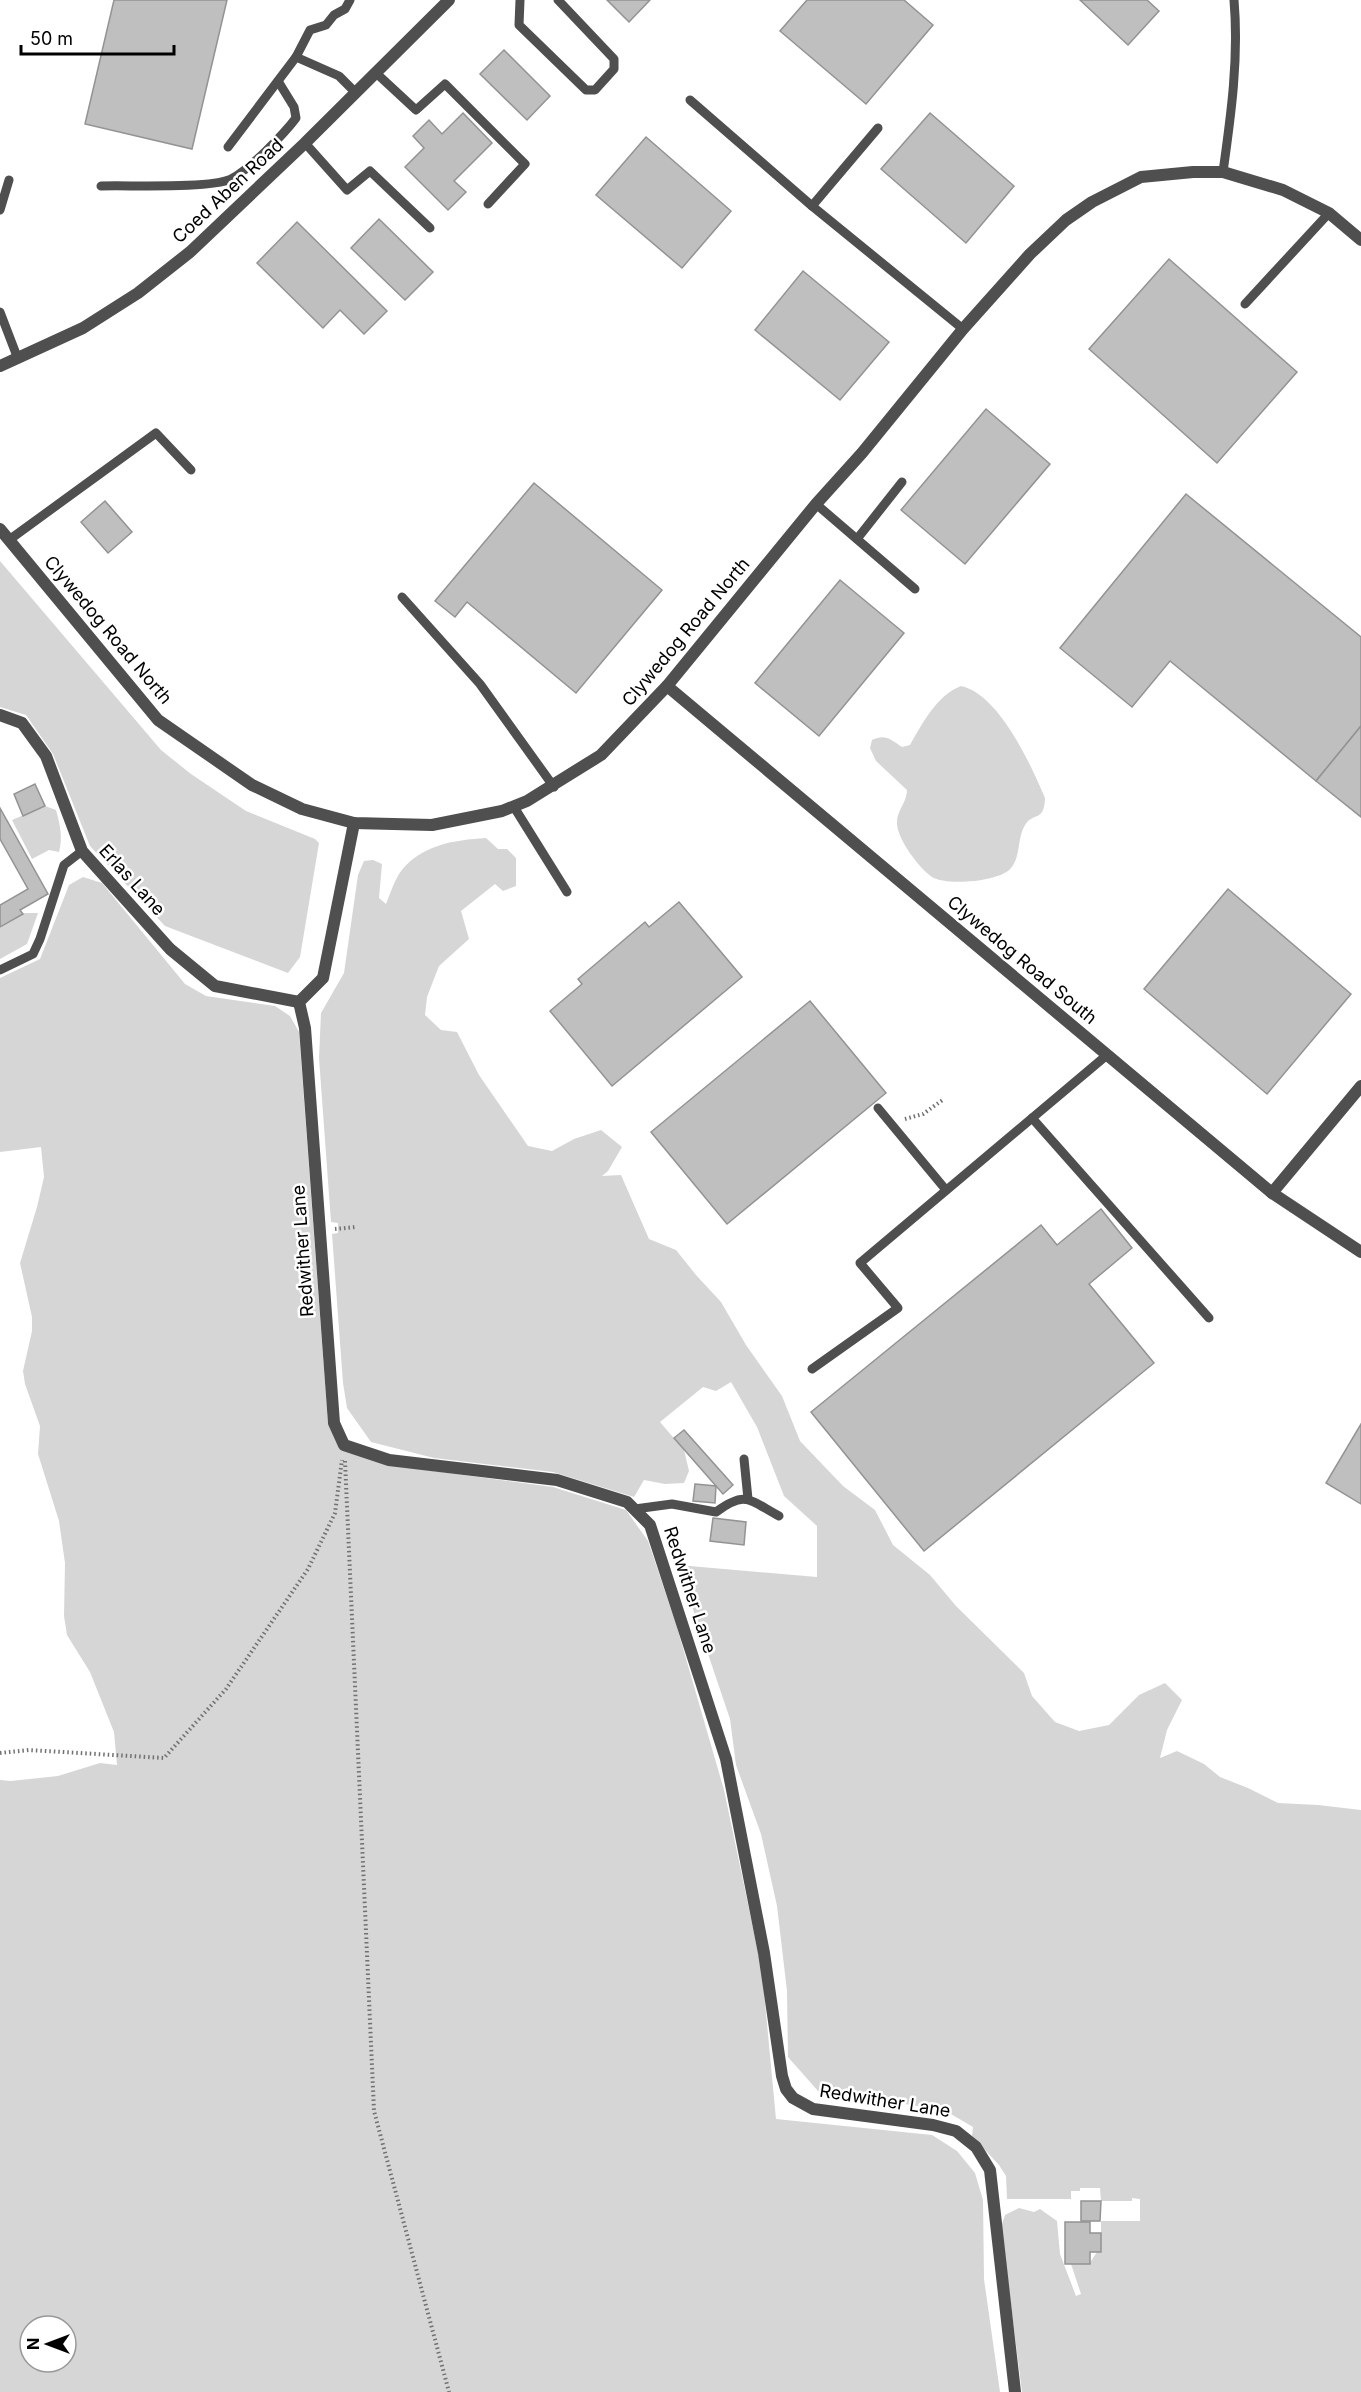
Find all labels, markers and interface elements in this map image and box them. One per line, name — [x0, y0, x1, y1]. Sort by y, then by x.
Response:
scale bar — [21, 18, 174, 56]
text: 50 m — [30, 28, 73, 49]
street label: Coed Aben Road — [168, 134, 287, 247]
street label: Clywedog Road North — [40, 551, 177, 708]
street label: Clywedog Road North — [617, 553, 754, 710]
street label: Erlas Lane — [95, 840, 170, 920]
street label: Clywedog Road South — [943, 891, 1101, 1028]
street label: Redwither Lane — [287, 1184, 318, 1318]
street label: Redwither Lane — [660, 1524, 721, 1656]
street label: Redwither Lane — [818, 2080, 952, 2121]
north arrow — [18, 2314, 78, 2374]
text: N — [23, 2338, 43, 2350]

